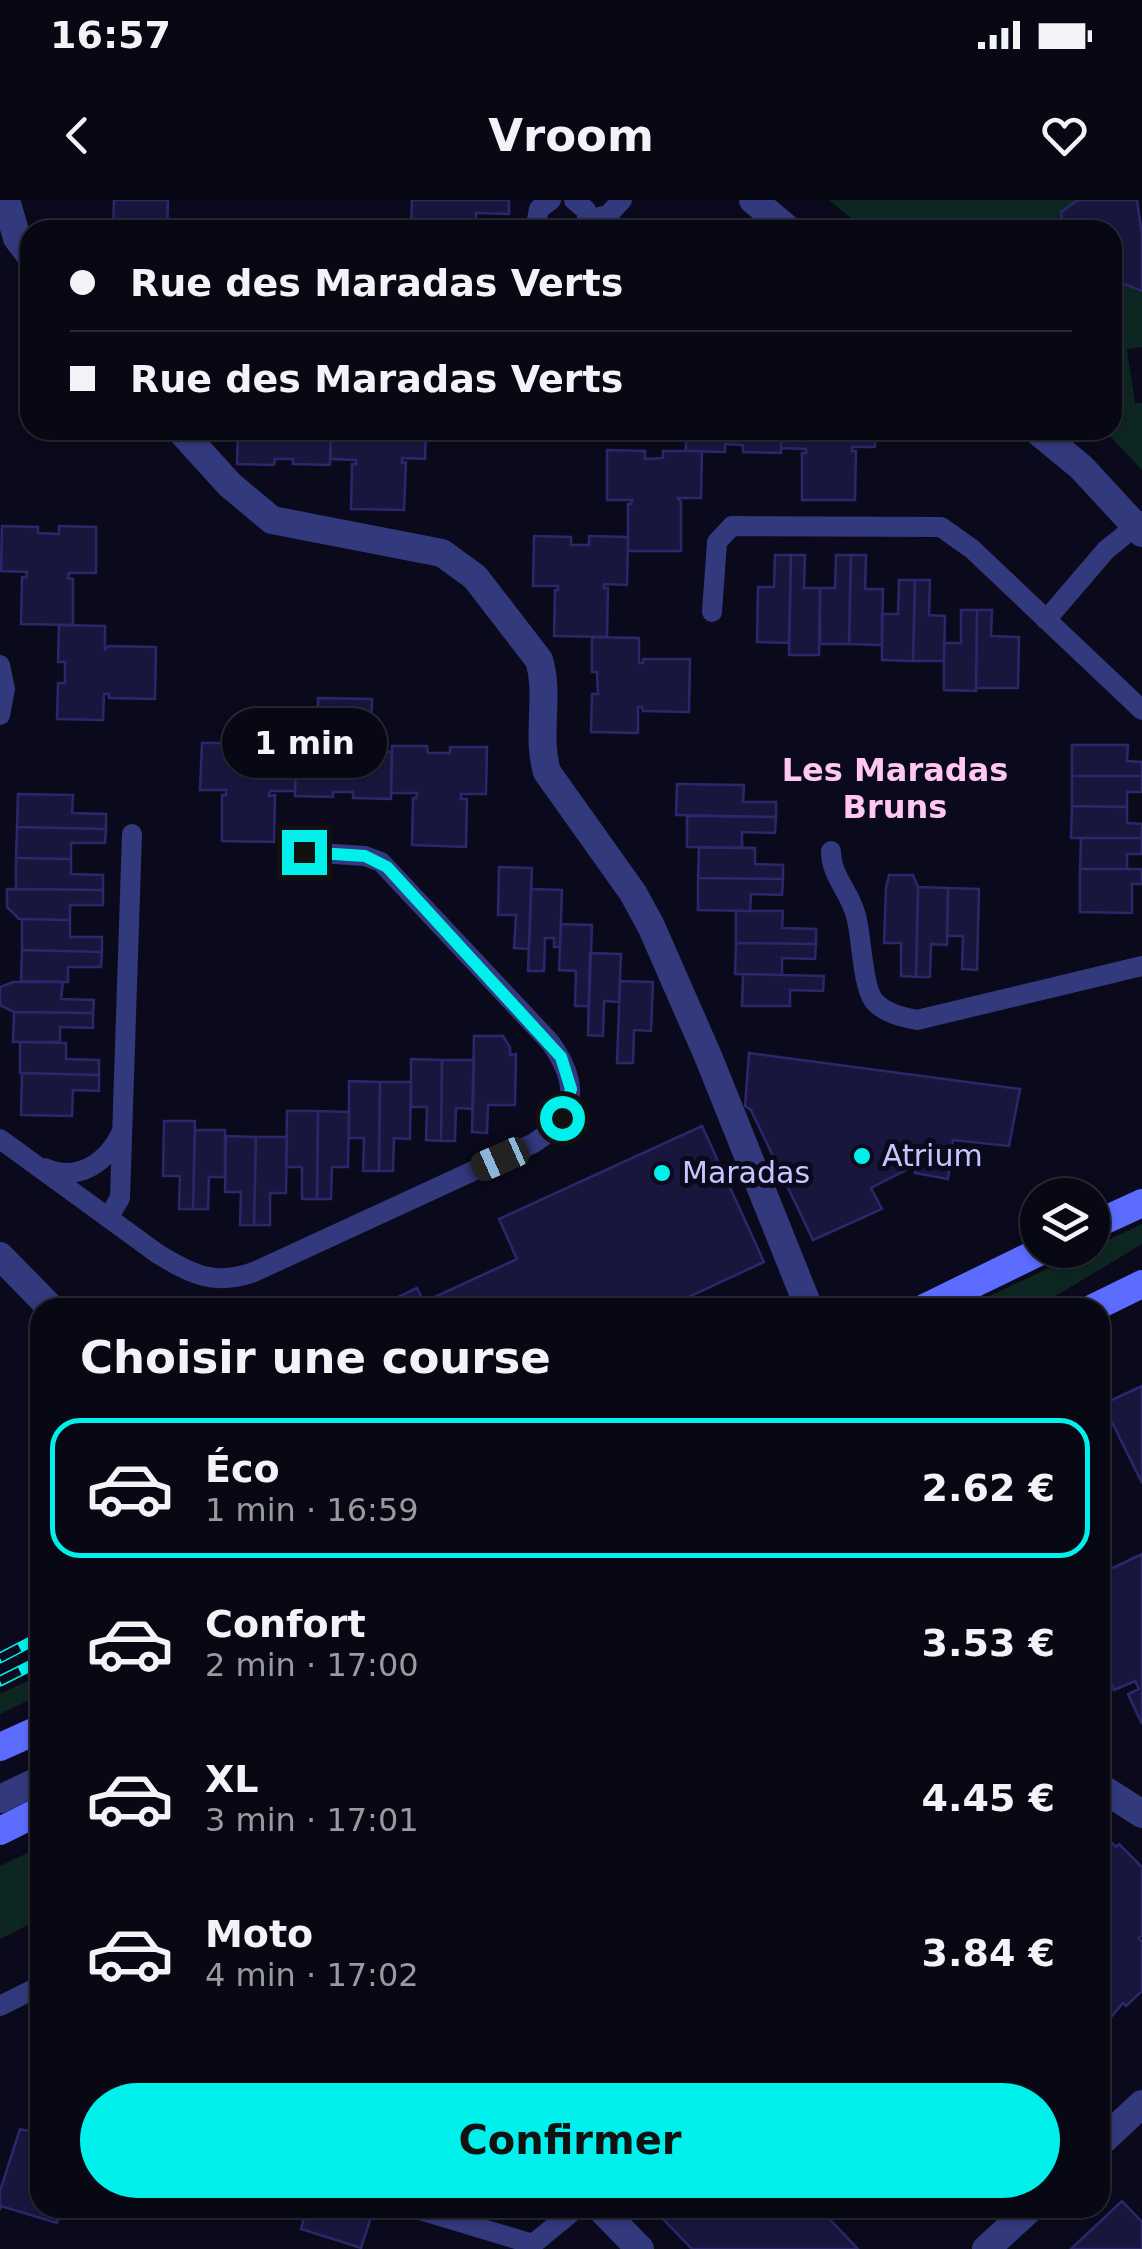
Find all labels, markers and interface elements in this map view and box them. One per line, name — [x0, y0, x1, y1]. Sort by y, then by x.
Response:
text: 16:57 — [50, 13, 171, 57]
icon: back — [50, 108, 105, 163]
icon: heart — [1037, 108, 1092, 163]
text: Vroom — [488, 109, 654, 162]
text: Rue des Maradas Verts — [130, 261, 623, 305]
text: Rue des Maradas Verts — [130, 357, 623, 401]
callout: 1 min — [222, 707, 386, 777]
text: 1 min — [254, 724, 355, 762]
district label: Les Maradas Bruns — [782, 751, 1008, 826]
route end — [282, 830, 327, 875]
route start — [540, 1096, 585, 1141]
car — [466, 1133, 534, 1185]
place label: Atrium — [882, 1138, 983, 1173]
marker: Atrium — [851, 1145, 873, 1167]
place label: Maradas — [682, 1155, 810, 1190]
marker: Maradas — [651, 1162, 673, 1184]
map controls — [1020, 1178, 1110, 1268]
button: layers — [1020, 1178, 1110, 1268]
text: Choisir une course — [80, 1331, 551, 1384]
icon: car — [85, 1443, 175, 1533]
text: Éco — [205, 1447, 280, 1491]
text: 2.62 € — [922, 1466, 1055, 1510]
text: 1 min · 16:59 — [205, 1491, 419, 1529]
icon: car — [85, 1598, 175, 1688]
text: Confort — [205, 1602, 366, 1646]
text: 3.53 € — [922, 1621, 1055, 1665]
text: 2 min · 17:00 — [205, 1646, 419, 1684]
icon: car — [85, 1753, 175, 1843]
text: XL — [205, 1757, 259, 1801]
text: 4.45 € — [922, 1776, 1055, 1820]
text: 3 min · 17:01 — [205, 1801, 419, 1839]
icon: car — [85, 1908, 175, 1998]
text: Moto — [205, 1912, 313, 1956]
text: 3.84 € — [922, 1931, 1055, 1975]
text: 4 min · 17:02 — [205, 1956, 419, 1994]
button: Confirmer — [80, 2083, 1060, 2198]

